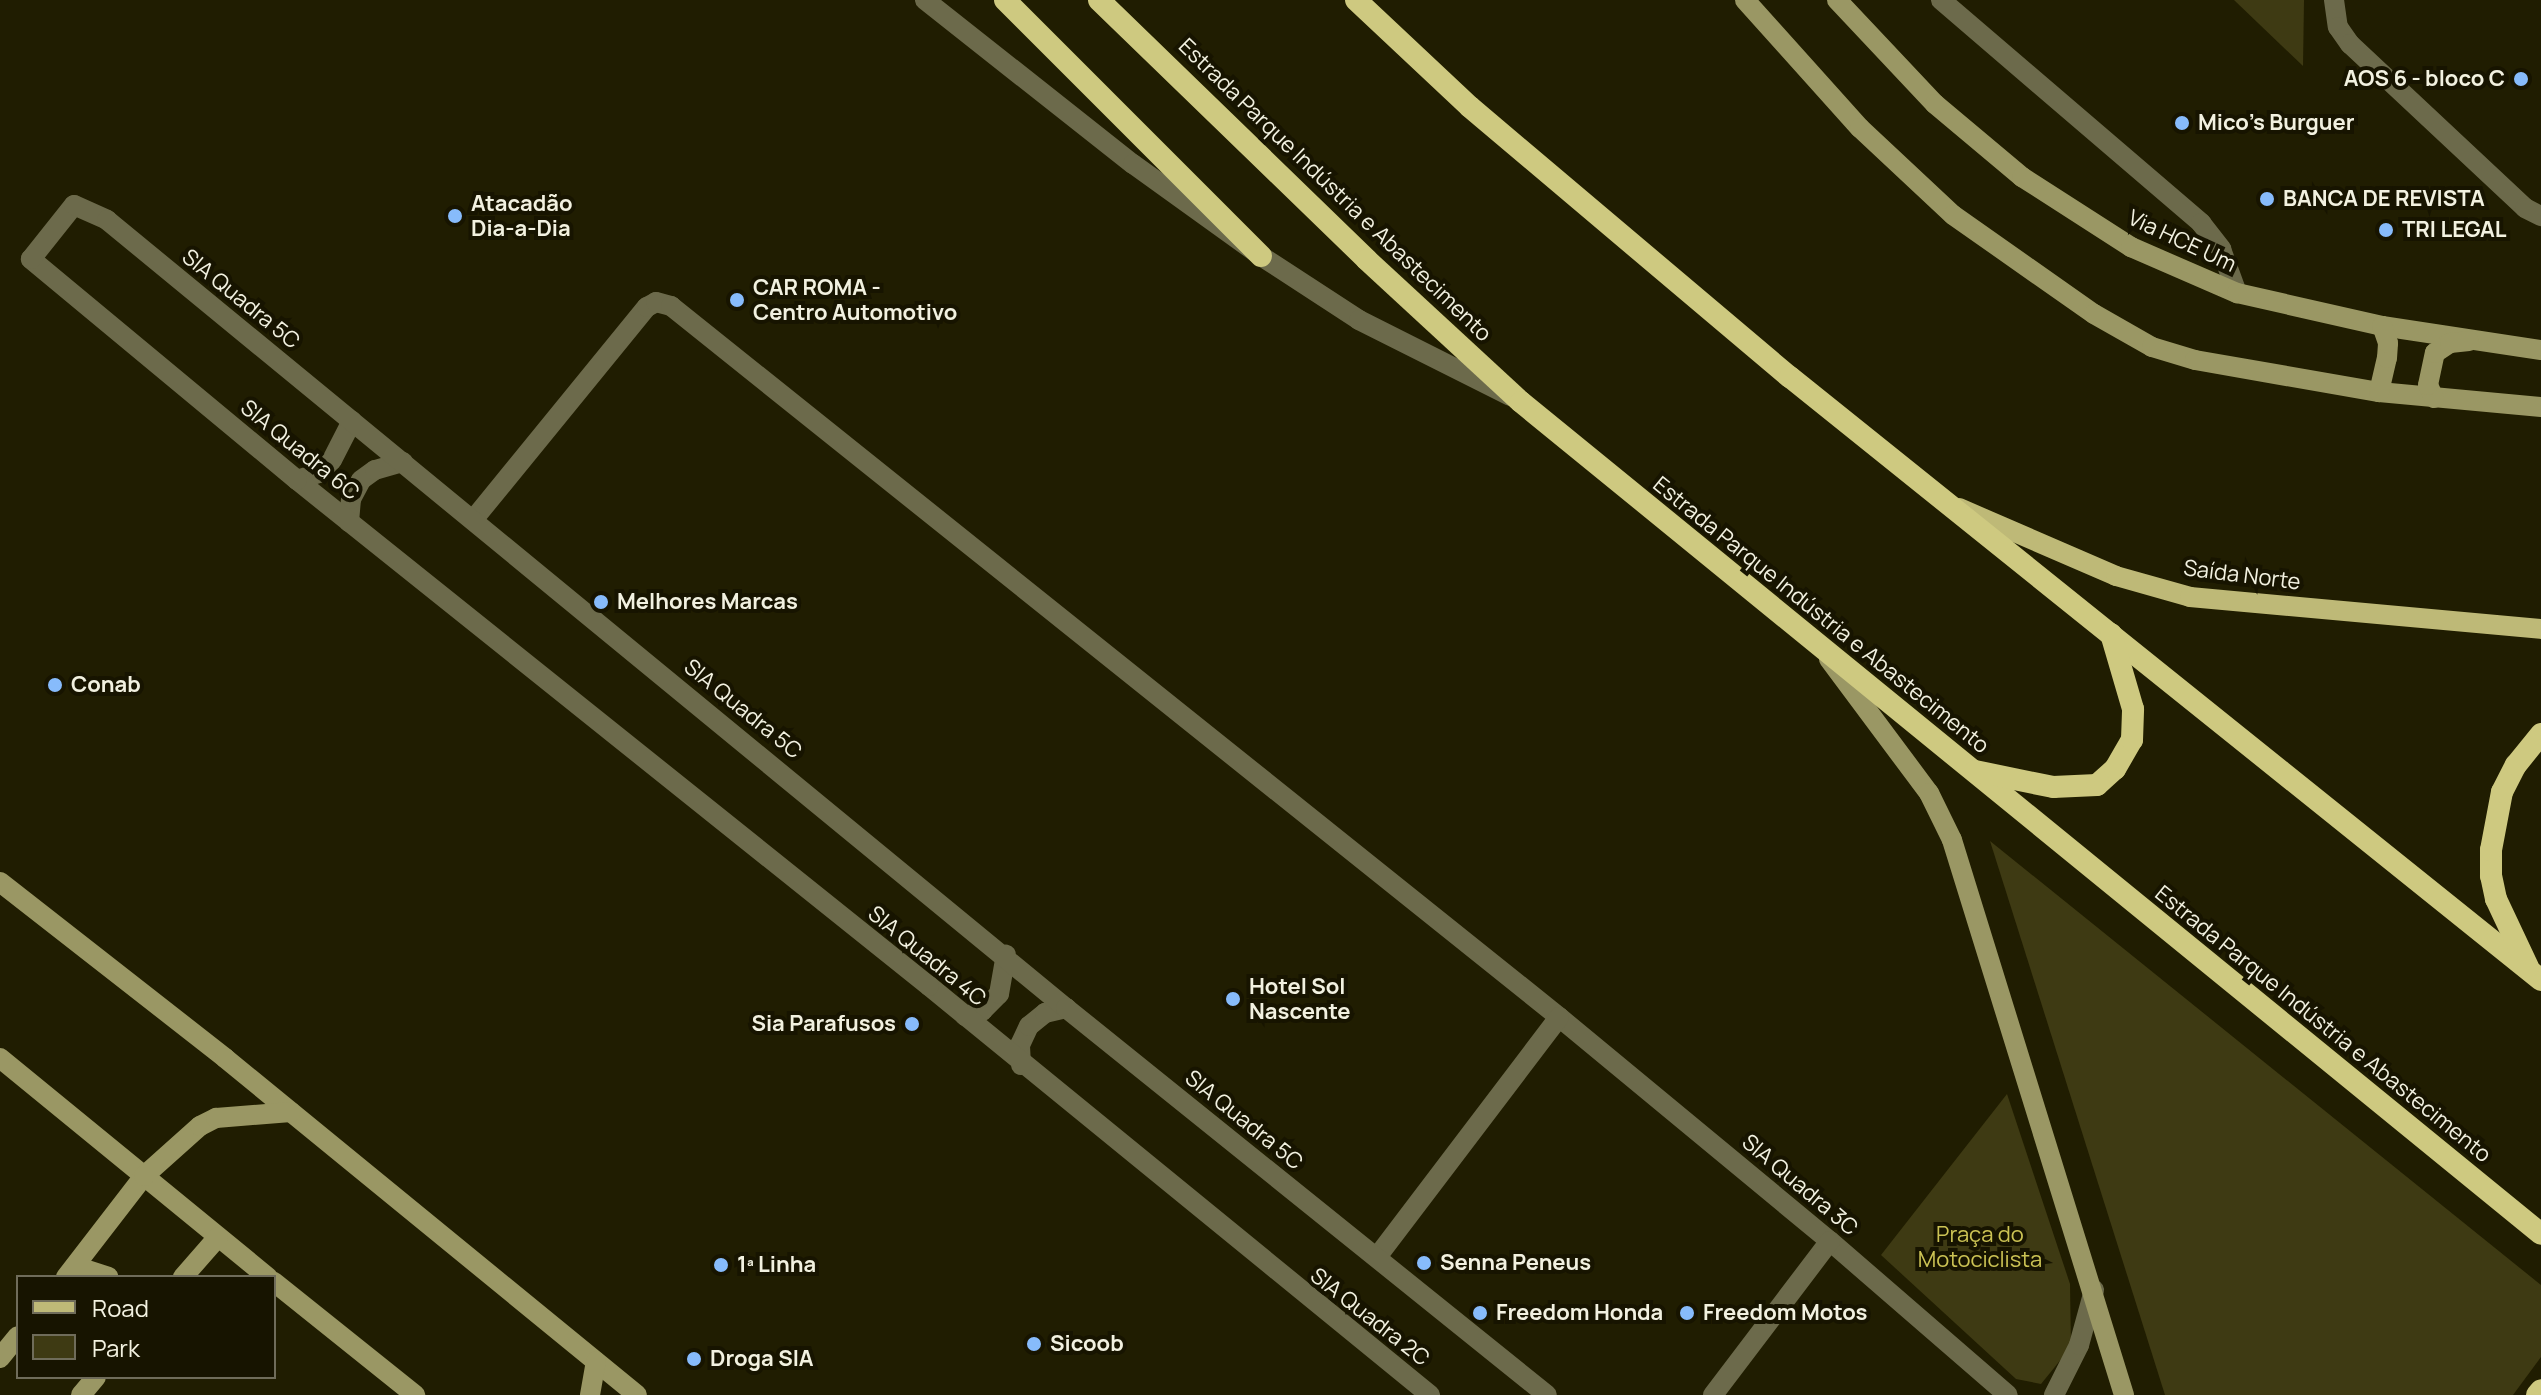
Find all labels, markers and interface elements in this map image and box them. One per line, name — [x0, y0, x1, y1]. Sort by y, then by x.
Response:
street label: Estrada Parque Indústria e Abastecimento — [1173, 33, 1497, 347]
place label: AOS 6 - bloco C — [2344, 66, 2505, 92]
marker: AOS 6 - bloco C — [2512, 70, 2530, 88]
place label: Mico's Burguer — [2198, 110, 2354, 136]
marker: Mico's Burguer — [2173, 114, 2191, 132]
place label: BANCA DE REVISTA — [2283, 186, 2485, 212]
place label: Atacadão Dia-a-Dia — [471, 190, 573, 242]
marker: BANCA DE REVISTA — [2258, 190, 2276, 208]
street label: Via HCE Um — [2124, 204, 2240, 278]
marker: Atacadão Dia-a-Dia — [446, 207, 464, 225]
place label: TRI LEGAL — [2402, 217, 2507, 243]
marker: TRI LEGAL — [2377, 221, 2395, 239]
street label: SIA Quadra 5C — [177, 243, 305, 355]
place label: CAR ROMA - Centro Automotivo — [753, 274, 957, 326]
marker: CAR ROMA - Centro Automotivo — [728, 291, 746, 309]
street label: SIA Quadra 6C — [235, 394, 365, 506]
street label: Estrada Parque Indústria e Abastecimento — [1648, 471, 1994, 759]
street label: Saída Norte — [2182, 555, 2302, 595]
place label: Melhores Marcas — [617, 589, 798, 615]
marker: Melhores Marcas — [592, 593, 610, 611]
street label: SIA Quadra 5C — [679, 653, 807, 765]
place label: Conab — [71, 672, 141, 698]
marker: Conab — [46, 676, 64, 694]
street label: Estrada Parque Indústria e Abastecimento — [2150, 880, 2496, 1168]
street label: SIA Quadra 4C — [863, 900, 991, 1012]
place label: Hotel Sol Nascente — [1249, 973, 1351, 1024]
marker: Hotel Sol Nascente — [1224, 990, 1242, 1008]
place label: Sia Parafusos — [751, 1011, 896, 1037]
marker: Sia Parafusos — [903, 1015, 921, 1033]
street label: SIA Quadra 5C — [1180, 1064, 1308, 1176]
street label: SIA Quadra 3C — [1737, 1129, 1863, 1241]
park label: Praça do Motociclista — [1918, 1221, 2042, 1272]
place label: Senna Peneus — [1440, 1250, 1591, 1276]
place label: 1ª Linha — [737, 1252, 816, 1278]
marker: Senna Peneus — [1415, 1254, 1433, 1272]
marker: 1ª Linha — [712, 1256, 730, 1274]
street label: SIA Quadra 2C — [1305, 1262, 1435, 1372]
legend — [16, 1275, 276, 1379]
text: Road — [92, 1291, 149, 1324]
place label: Freedom Honda — [1496, 1300, 1663, 1326]
place label: Freedom Motos — [1703, 1300, 1867, 1326]
marker: Freedom Honda — [1471, 1304, 1489, 1322]
marker: Freedom Motos — [1678, 1304, 1696, 1322]
text: Park — [92, 1331, 140, 1364]
place label: Sicoob — [1050, 1331, 1124, 1357]
marker: Sicoob — [1025, 1335, 1043, 1353]
place label: Droga SIA — [710, 1346, 814, 1372]
marker: Droga SIA — [685, 1350, 703, 1368]

